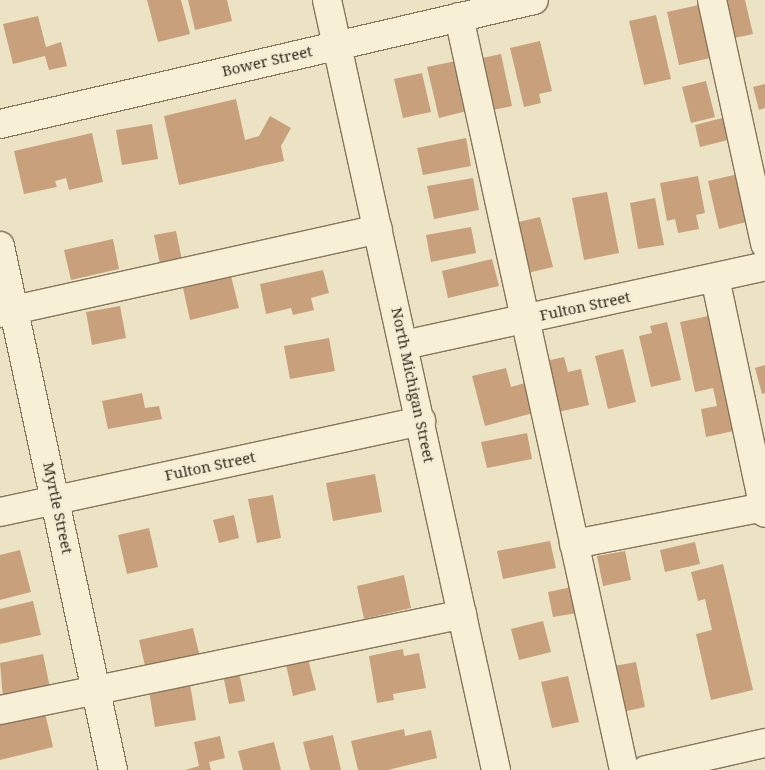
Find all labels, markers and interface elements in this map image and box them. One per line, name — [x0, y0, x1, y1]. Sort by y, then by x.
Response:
street label: Bower Street — [220, 42, 314, 80]
street label: Fulton Street — [538, 288, 632, 324]
street label: North Michigan Street — [388, 306, 438, 464]
street label: Fulton Street — [163, 448, 257, 484]
street label: Myrtle Street — [39, 460, 77, 556]

